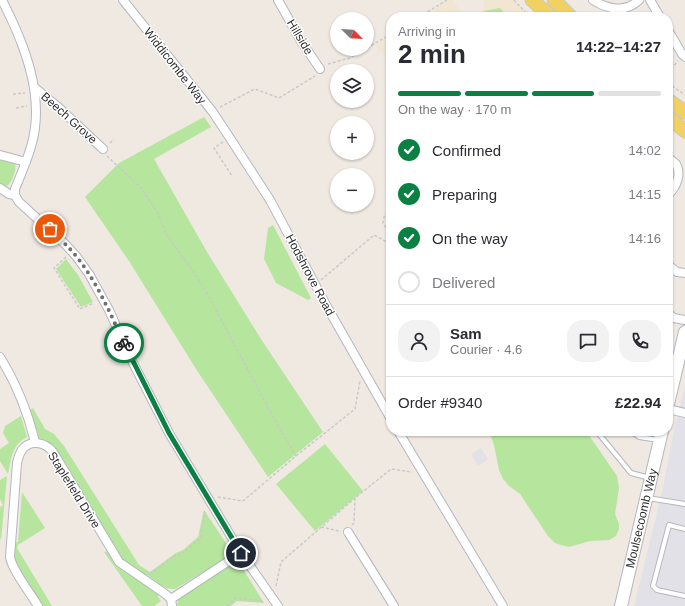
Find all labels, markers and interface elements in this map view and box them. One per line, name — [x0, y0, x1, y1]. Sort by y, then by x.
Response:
north arrow — [330, 12, 374, 56]
map controls — [330, 12, 374, 212]
street label: Hillside — [284, 17, 316, 57]
text: Arriving in — [398, 24, 456, 39]
street label: Widdicombe Way — [141, 25, 209, 107]
text: 14:22–14:27 — [576, 38, 661, 55]
text: 2 min — [398, 39, 466, 69]
button: layers — [330, 64, 374, 108]
street label: Beech Grove — [38, 89, 100, 147]
text: On the way · 170 m — [398, 102, 511, 117]
button: + — [330, 116, 374, 160]
icon: check — [398, 139, 420, 161]
text: Confirmed — [432, 142, 501, 159]
text: 14:02 — [628, 143, 661, 158]
button: − — [330, 168, 374, 212]
icon: check — [398, 183, 420, 205]
text: Preparing — [432, 186, 497, 203]
text: 14:15 — [628, 187, 661, 202]
pin — [33, 212, 67, 246]
icon: bag — [39, 218, 61, 240]
icon: check — [398, 227, 420, 249]
text: On the way — [432, 230, 508, 247]
text: 14:16 — [628, 231, 661, 246]
street label: Hodshrove Road — [283, 232, 337, 318]
text: Delivered — [432, 274, 495, 291]
button: person — [398, 320, 440, 362]
button: chat — [567, 320, 609, 362]
button: phone — [619, 320, 661, 362]
courier — [104, 323, 144, 363]
text: Sam — [450, 325, 482, 342]
icon: bike — [113, 332, 135, 354]
text: Courier · 4.6 — [450, 342, 522, 357]
text: Order #9340 — [398, 394, 482, 411]
text: £22.94 — [615, 394, 661, 411]
street label: Staplefield Drive — [45, 449, 103, 531]
street label: Moulsecoomb Way — [623, 467, 660, 569]
pin — [224, 536, 258, 570]
icon: home — [230, 542, 252, 564]

